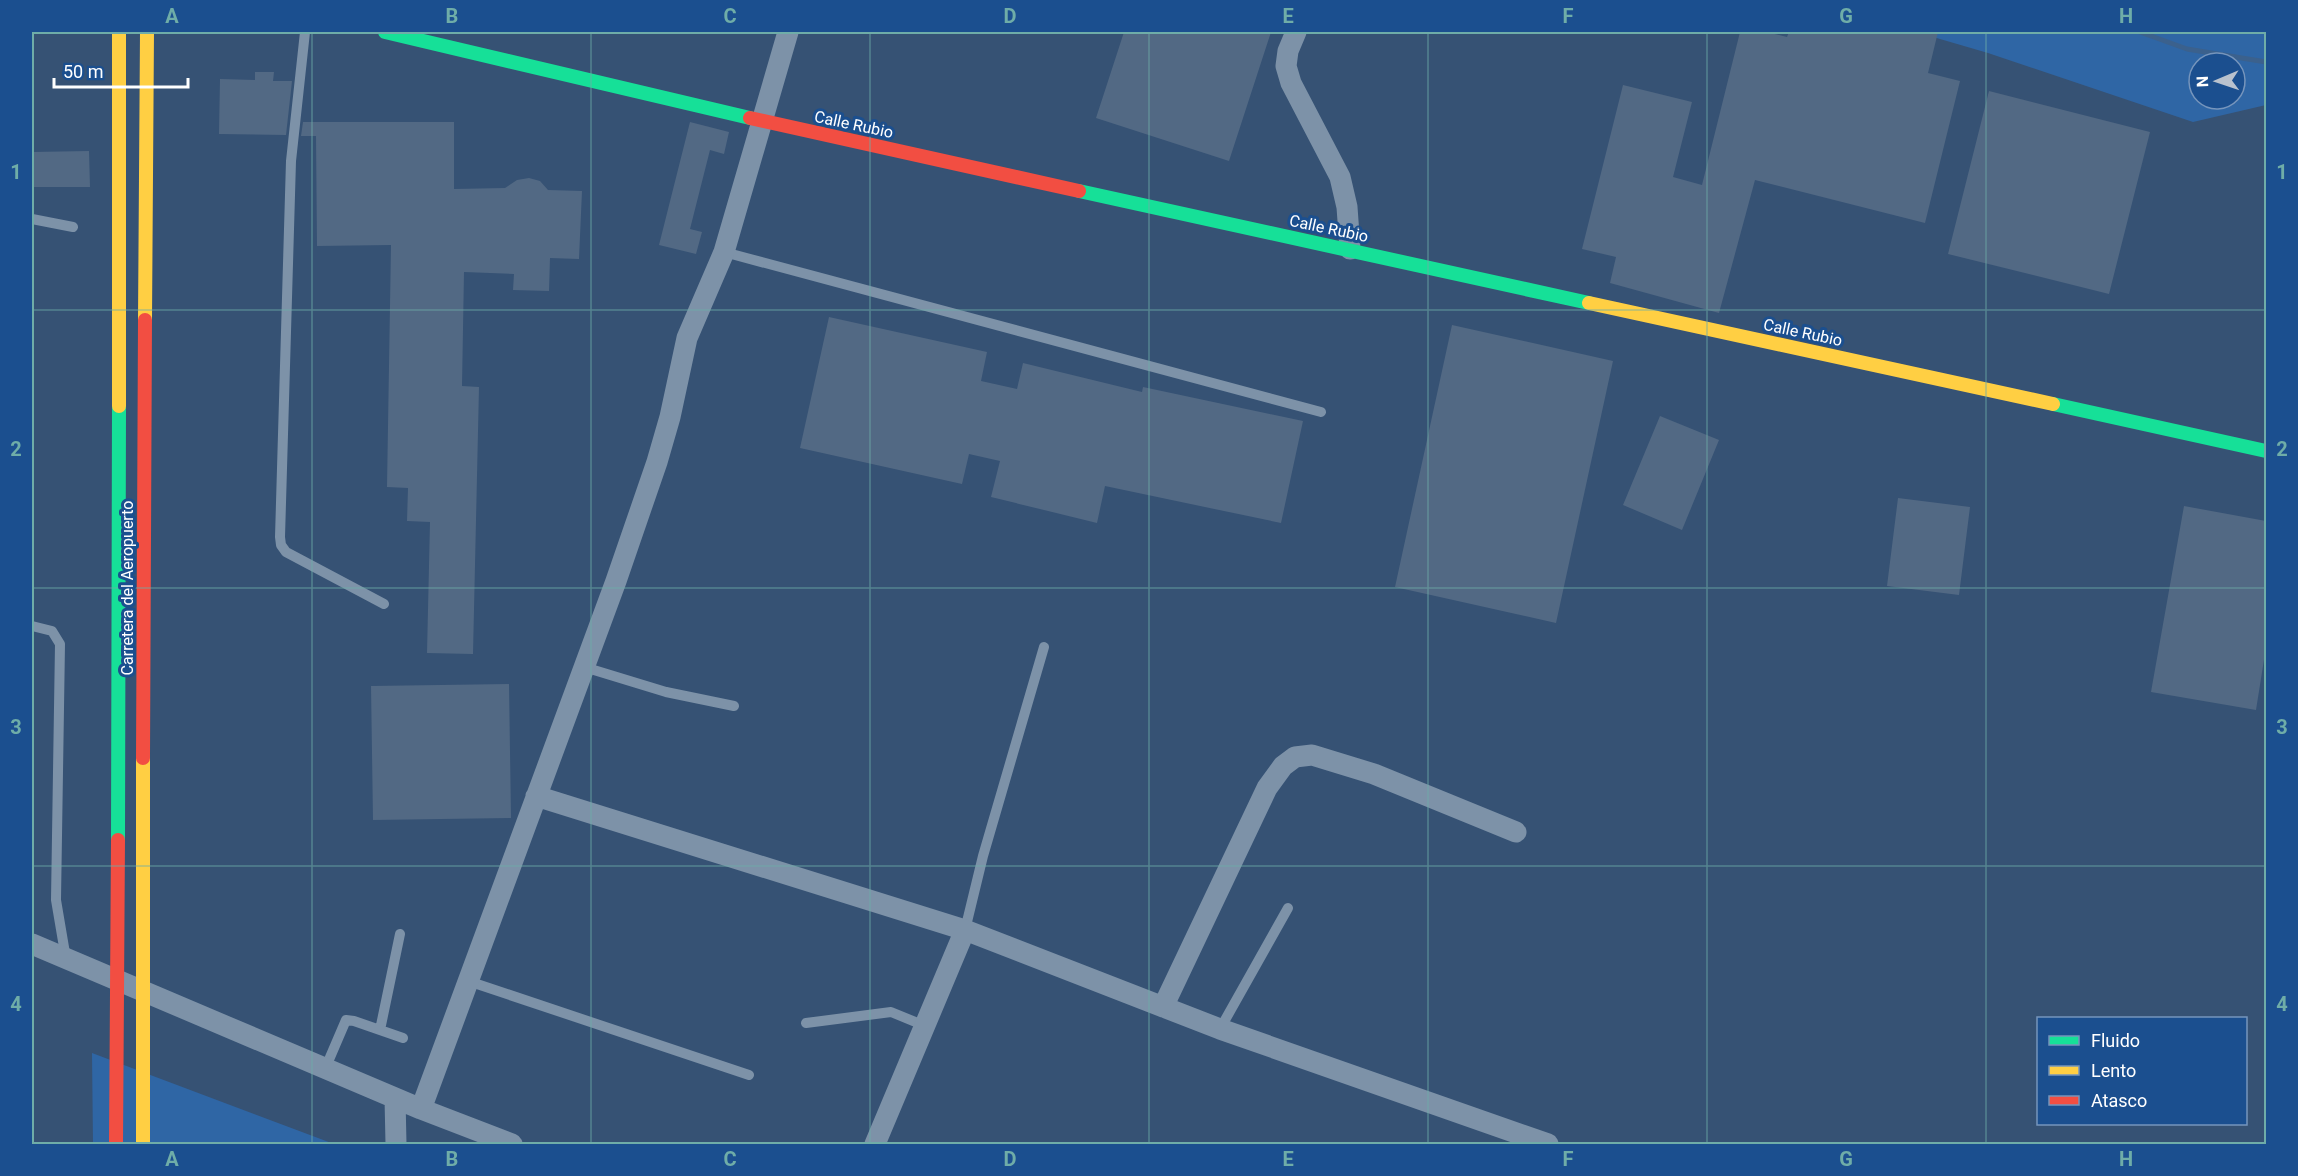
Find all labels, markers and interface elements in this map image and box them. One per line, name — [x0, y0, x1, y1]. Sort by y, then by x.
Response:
text: A — [165, 4, 179, 28]
text: B — [446, 4, 458, 28]
text: C — [723, 4, 737, 28]
text: D — [1004, 4, 1017, 28]
text: E — [1282, 4, 1294, 28]
text: F — [1563, 4, 1574, 28]
text: G — [1839, 4, 1853, 28]
text: H — [2119, 4, 2133, 28]
scale bar — [54, 51, 188, 89]
north arrow — [2187, 51, 2247, 111]
text: 50 m — [63, 61, 103, 82]
text: N — [2193, 76, 2212, 87]
street label: Calle Rubio — [813, 107, 895, 142]
text: 1 — [10, 160, 22, 184]
text: 1 — [2276, 160, 2288, 184]
street label: Calle Rubio — [1288, 211, 1370, 246]
street label: Calle Rubio — [1762, 315, 1844, 350]
text: 2 — [10, 437, 22, 461]
text: 2 — [2276, 437, 2288, 461]
street label: Carretera del Aeropuerto — [118, 501, 137, 675]
text: 3 — [10, 715, 22, 739]
text: 3 — [2276, 715, 2288, 739]
text: 4 — [10, 992, 22, 1016]
text: 4 — [2276, 992, 2288, 1016]
legend — [2037, 1017, 2247, 1125]
text: Fluido — [2091, 1030, 2140, 1051]
text: Lento — [2091, 1060, 2136, 1081]
text: Atasco — [2091, 1090, 2147, 1111]
text: A — [165, 1147, 179, 1171]
text: B — [446, 1147, 458, 1171]
text: C — [723, 1147, 737, 1171]
text: D — [1004, 1147, 1017, 1171]
text: E — [1282, 1147, 1294, 1171]
text: F — [1563, 1147, 1574, 1171]
text: G — [1839, 1147, 1853, 1171]
text: H — [2119, 1147, 2133, 1171]

